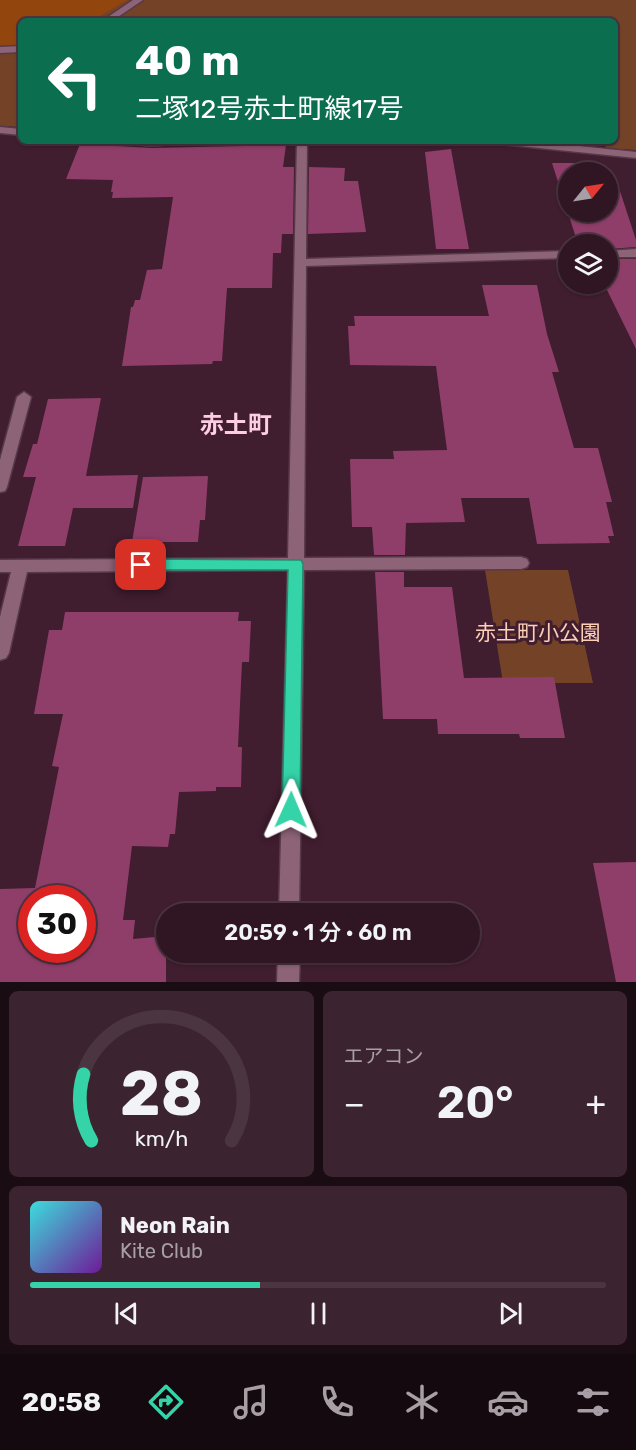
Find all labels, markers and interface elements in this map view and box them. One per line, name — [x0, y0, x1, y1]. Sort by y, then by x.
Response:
text: 40 m — [135, 36, 240, 86]
icon: left — [36, 42, 114, 120]
text: 二塚12号赤土町線17号 — [135, 93, 404, 125]
north arrow — [558, 162, 618, 222]
map controls — [558, 162, 618, 294]
button: layers — [558, 234, 618, 294]
district label: 赤土町 — [200, 411, 272, 439]
pin — [115, 539, 166, 590]
icon: arrive — [124, 548, 157, 581]
park label: 赤土町小公園 — [475, 620, 601, 645]
position arrow — [259, 778, 323, 842]
speed limit sign: 30 — [18, 885, 96, 963]
text: 20:59 · 1 分 · 60 m — [224, 919, 412, 946]
text: エアコン — [344, 1044, 424, 1068]
text: 28 — [120, 1057, 203, 1131]
text: 20° — [437, 1076, 514, 1129]
text: − — [344, 1084, 365, 1123]
text: + — [585, 1084, 606, 1123]
text: km/h — [134, 1126, 188, 1151]
text: Neon Rain — [120, 1212, 230, 1239]
text: Kite Club — [120, 1239, 203, 1263]
icon: previous — [110, 1297, 143, 1330]
icon: pause — [302, 1297, 335, 1330]
icon: next — [494, 1297, 527, 1330]
icon: directions — [145, 1381, 187, 1423]
icon: music — [230, 1381, 272, 1423]
icon: phone — [316, 1381, 358, 1423]
icon: climate — [401, 1381, 443, 1423]
icon: car — [487, 1381, 529, 1423]
icon: filters — [572, 1381, 614, 1423]
text: 20:58 — [22, 1386, 101, 1418]

